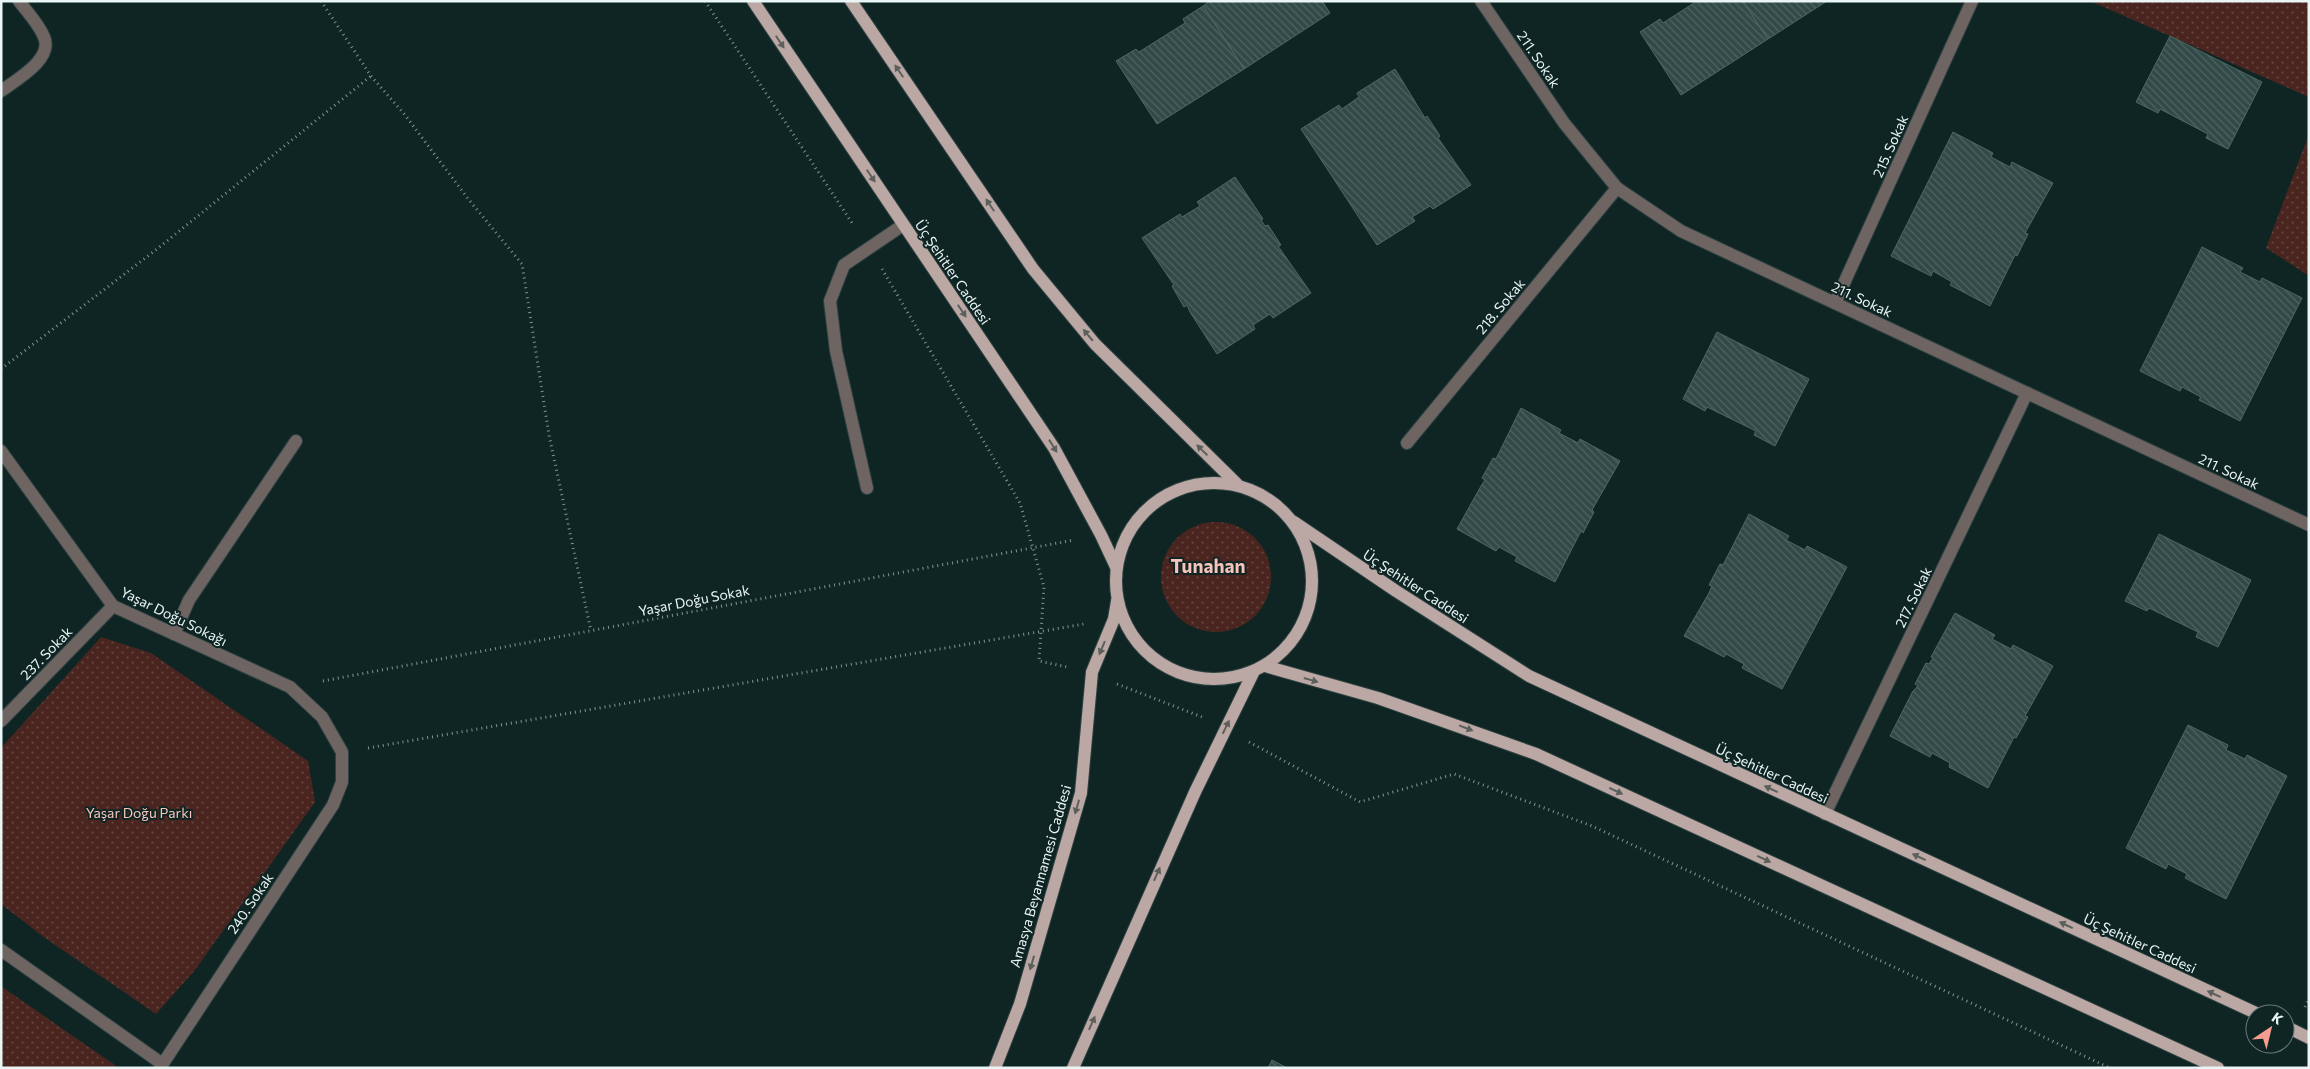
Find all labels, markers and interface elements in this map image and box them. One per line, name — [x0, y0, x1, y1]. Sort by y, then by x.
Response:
street label: 211. Sokak — [1514, 27, 1564, 91]
one-way arrow — [775, 35, 785, 48]
one-way arrow — [894, 64, 903, 78]
street label: 215. Sokak — [1869, 112, 1911, 180]
one-way arrow — [866, 170, 876, 183]
one-way arrow — [985, 199, 995, 212]
street label: Üç Şehitler Caddesi — [912, 216, 994, 328]
street label: 218. Sokak — [1472, 275, 1528, 337]
street label: 211. Sokak — [1829, 278, 1895, 321]
one-way arrow — [957, 304, 966, 318]
one-way arrow — [1082, 329, 1093, 342]
one-way arrow — [1048, 439, 1057, 452]
one-way arrow — [1196, 444, 1208, 456]
street label: 211. Sokak — [2196, 450, 2262, 493]
street label: Üç Şehitler Caddesi — [1360, 546, 1472, 626]
district label: Tunahan — [1171, 554, 1245, 577]
street label: 217. Sokak — [1891, 564, 1935, 630]
street label: Yaşar Doğu Sokak — [637, 581, 751, 619]
street label: Yaşar Doğu Sokağı — [118, 583, 230, 649]
street label: 237. Sokak — [17, 623, 76, 683]
one-way arrow — [1098, 640, 1106, 655]
one-way arrow — [1304, 676, 1319, 684]
one-way arrow — [1223, 720, 1231, 734]
one-way arrow — [1459, 725, 1474, 732]
street label: Üç Şehitler Caddesi — [1713, 739, 1831, 807]
street label: Amasya Beyannamesi Caddesi — [1006, 783, 1074, 969]
one-way arrow — [1764, 784, 1778, 792]
one-way arrow — [1609, 788, 1623, 796]
one-way arrow — [1073, 799, 1081, 814]
park label: Yaşar Doğu Parkı — [86, 804, 192, 821]
one-way arrow — [1912, 853, 1926, 861]
one-way arrow — [1757, 855, 1771, 863]
one-way arrow — [1154, 867, 1162, 881]
street label: 240. Sokak — [223, 869, 277, 937]
street label: Üç Şehitler Caddesi — [2081, 909, 2199, 977]
one-way arrow — [2059, 921, 2073, 929]
one-way arrow — [1027, 956, 1035, 971]
one-way arrow — [2207, 989, 2221, 997]
north arrow — [2245, 1004, 2295, 1054]
text: K — [2269, 1008, 2287, 1028]
one-way arrow — [1089, 1016, 1097, 1030]

